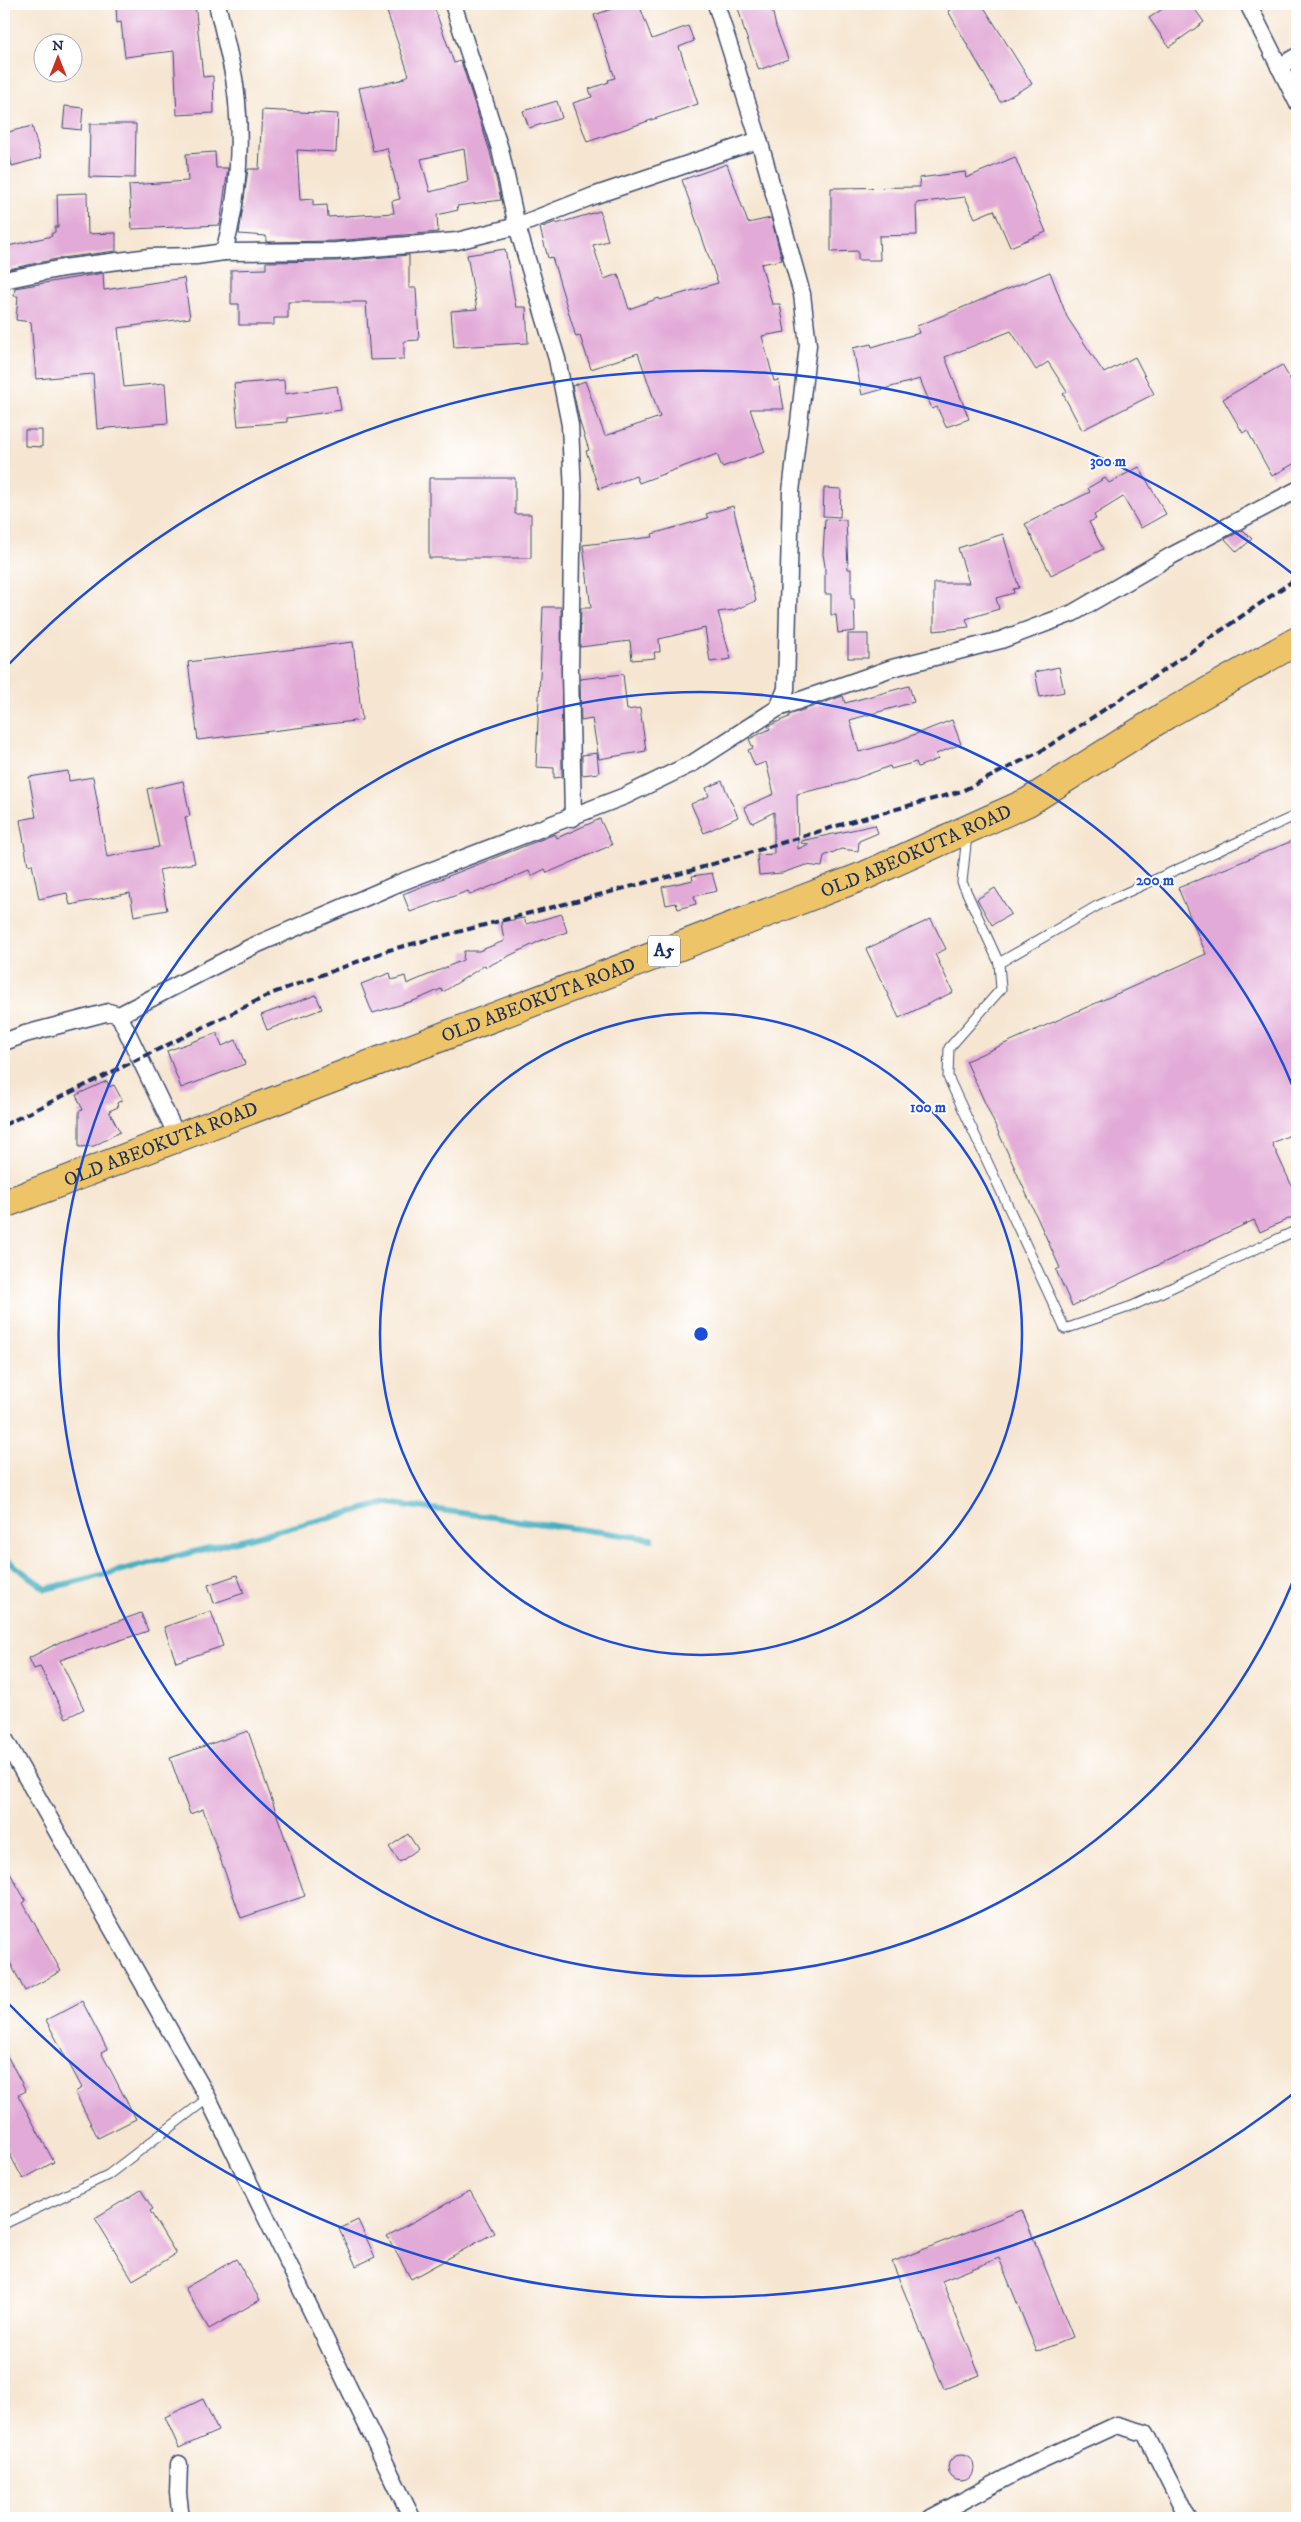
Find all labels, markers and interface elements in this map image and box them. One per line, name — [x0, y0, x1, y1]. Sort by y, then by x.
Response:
north arrow — [32, 32, 82, 82]
text: N — [52, 37, 64, 55]
text: 300 m — [1090, 452, 1127, 471]
street label: OLD ABEOKUTA ROAD — [817, 799, 1015, 903]
text: 200 m — [1136, 871, 1175, 890]
road number: A5 — [648, 936, 680, 966]
street label: OLD ABEOKUTA ROAD — [438, 953, 639, 1048]
street label: OLD ABEOKUTA ROAD — [61, 1097, 261, 1192]
text: 100 m — [910, 1098, 947, 1117]
centre of rings — [692, 1325, 710, 1343]

